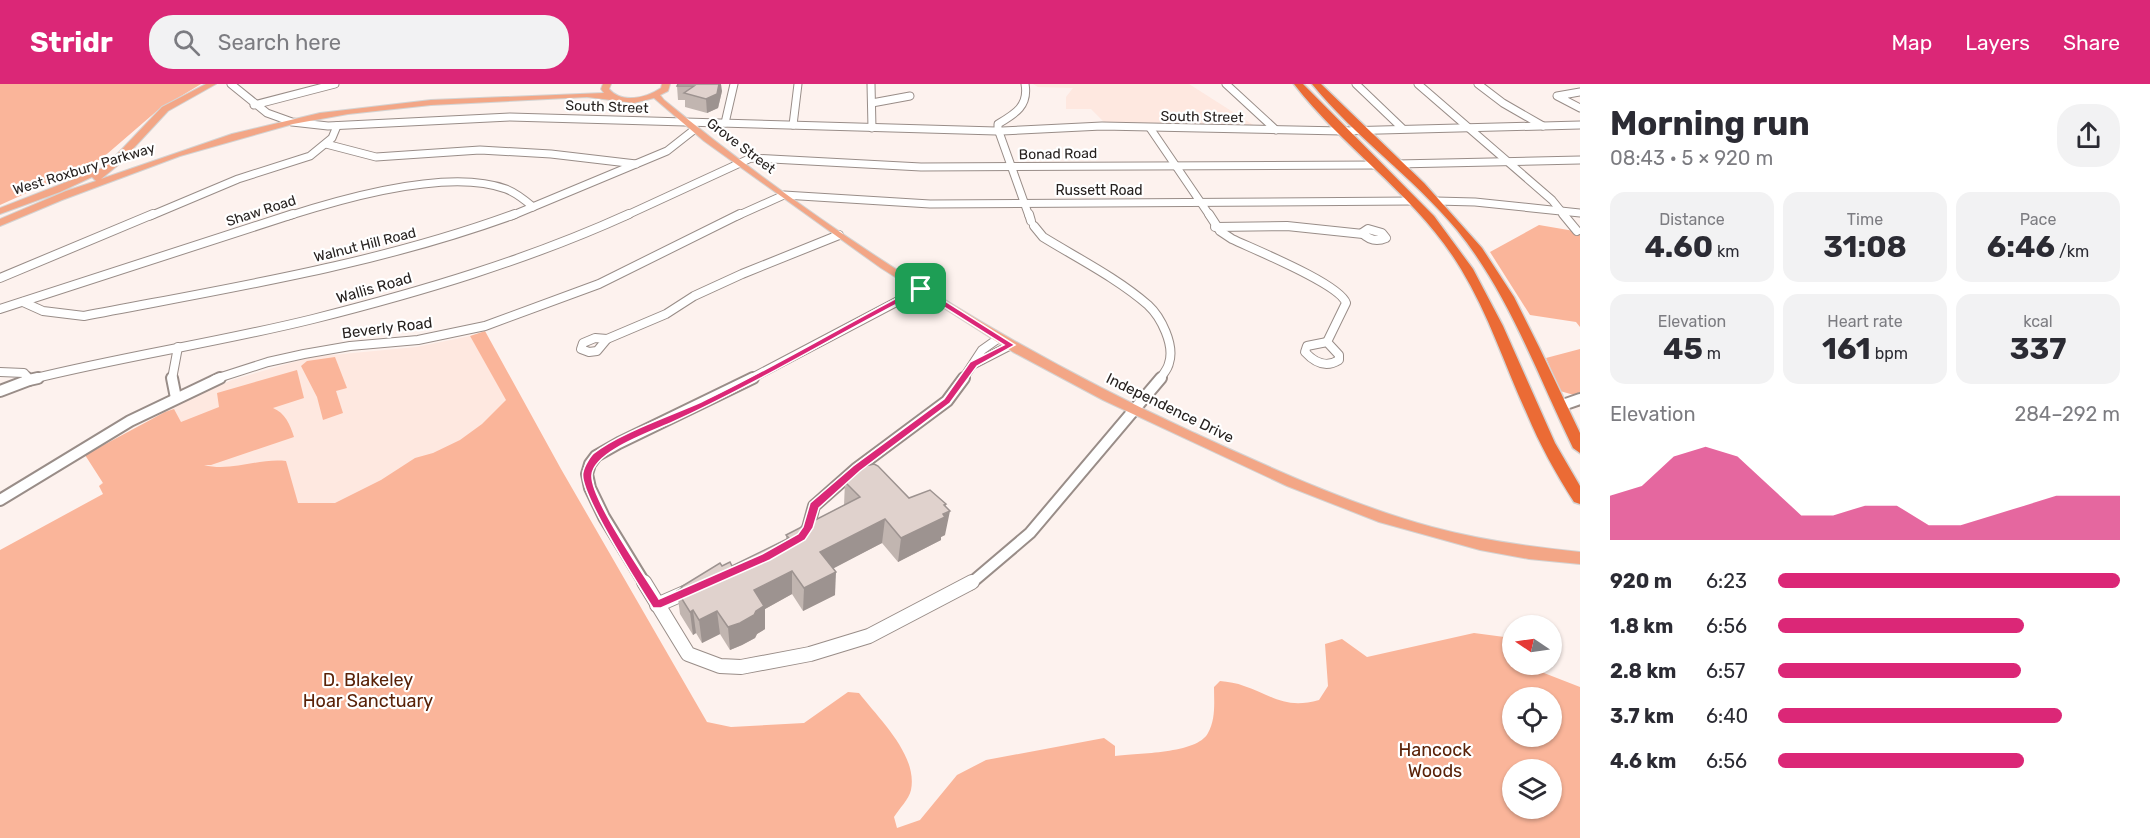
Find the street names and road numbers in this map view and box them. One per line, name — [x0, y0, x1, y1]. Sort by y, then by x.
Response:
street label: South Street — [565, 97, 649, 117]
street label: South Street — [1160, 108, 1244, 126]
street label: Grove Street — [703, 115, 779, 178]
street label: West Roxbury Parkway — [11, 139, 157, 199]
street label: Bonad Road — [1019, 145, 1097, 163]
street label: Russett Road — [1055, 182, 1143, 199]
street label: Shaw Road — [224, 192, 298, 230]
street label: Walnut Hill Road — [312, 224, 418, 266]
street label: Wallis Road — [334, 269, 414, 307]
street label: Beverly Road — [341, 314, 433, 342]
street label: Independence Drive — [1103, 369, 1237, 447]

